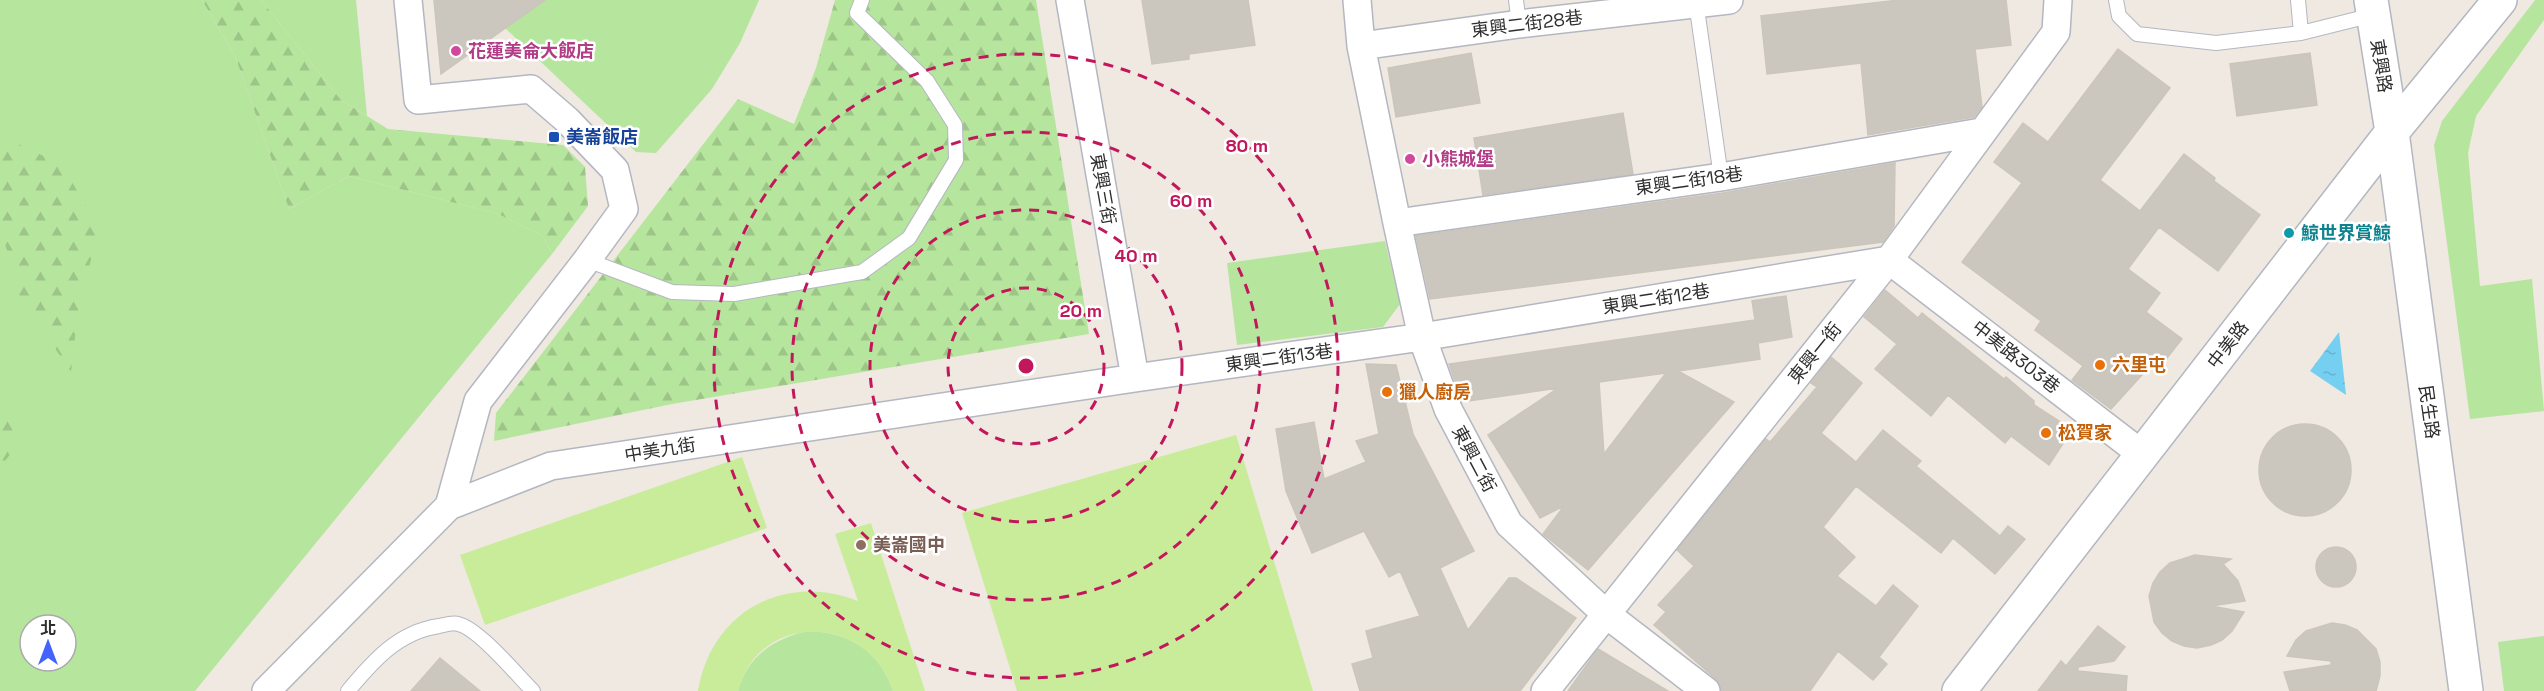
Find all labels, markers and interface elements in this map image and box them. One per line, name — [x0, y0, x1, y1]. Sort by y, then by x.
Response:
street label: 東興二街28巷 — [1470, 5, 1584, 42]
street label: 東興路 — [2366, 37, 2397, 94]
place label: 花蓮美侖大飯店 — [468, 39, 594, 62]
marker: 花蓮美侖大飯店 — [449, 44, 463, 58]
place label: 美崙飯店 — [566, 125, 638, 148]
marker: 美崙飯店 — [547, 130, 561, 144]
text: 80 m — [1226, 134, 1268, 157]
place label: 小熊城堡 — [1422, 147, 1494, 170]
street label: 東興三街 — [1086, 151, 1121, 226]
marker: 小熊城堡 — [1403, 152, 1417, 166]
street label: 東興二街18巷 — [1633, 162, 1744, 199]
text: 60 m — [1170, 189, 1212, 212]
place label: 鯨世界賞鯨 — [2301, 221, 2391, 244]
marker: 鯨世界賞鯨 — [2282, 226, 2296, 240]
text: 40 m — [1114, 244, 1158, 267]
street label: 東興二街12巷 — [1601, 279, 1711, 318]
text: 20 m — [1060, 299, 1102, 322]
street label: 中美路303巷 — [1968, 315, 2065, 398]
street label: 中美路 — [2202, 316, 2253, 373]
street label: 東興一街 — [1783, 317, 1846, 388]
street label: 東興二街13巷 — [1224, 339, 1334, 376]
place label: 六里屯 — [2112, 353, 2166, 376]
centre of rings — [1016, 356, 1036, 376]
marker: 六里屯 — [2093, 358, 2107, 372]
place label: 獵人廚房 — [1399, 380, 1471, 403]
street label: 民生路 — [2414, 384, 2445, 440]
marker: 獵人廚房 — [1380, 385, 1394, 399]
place label: 松賀家 — [2058, 421, 2112, 444]
street label: 東興二街 — [1447, 422, 1501, 496]
marker: 松賀家 — [2039, 426, 2053, 440]
street label: 中美九街 — [623, 433, 697, 466]
place label: 美崙國中 — [873, 533, 945, 556]
marker: 美崙國中 — [854, 538, 868, 552]
north arrow — [18, 613, 78, 673]
text: 北 — [40, 618, 56, 639]

